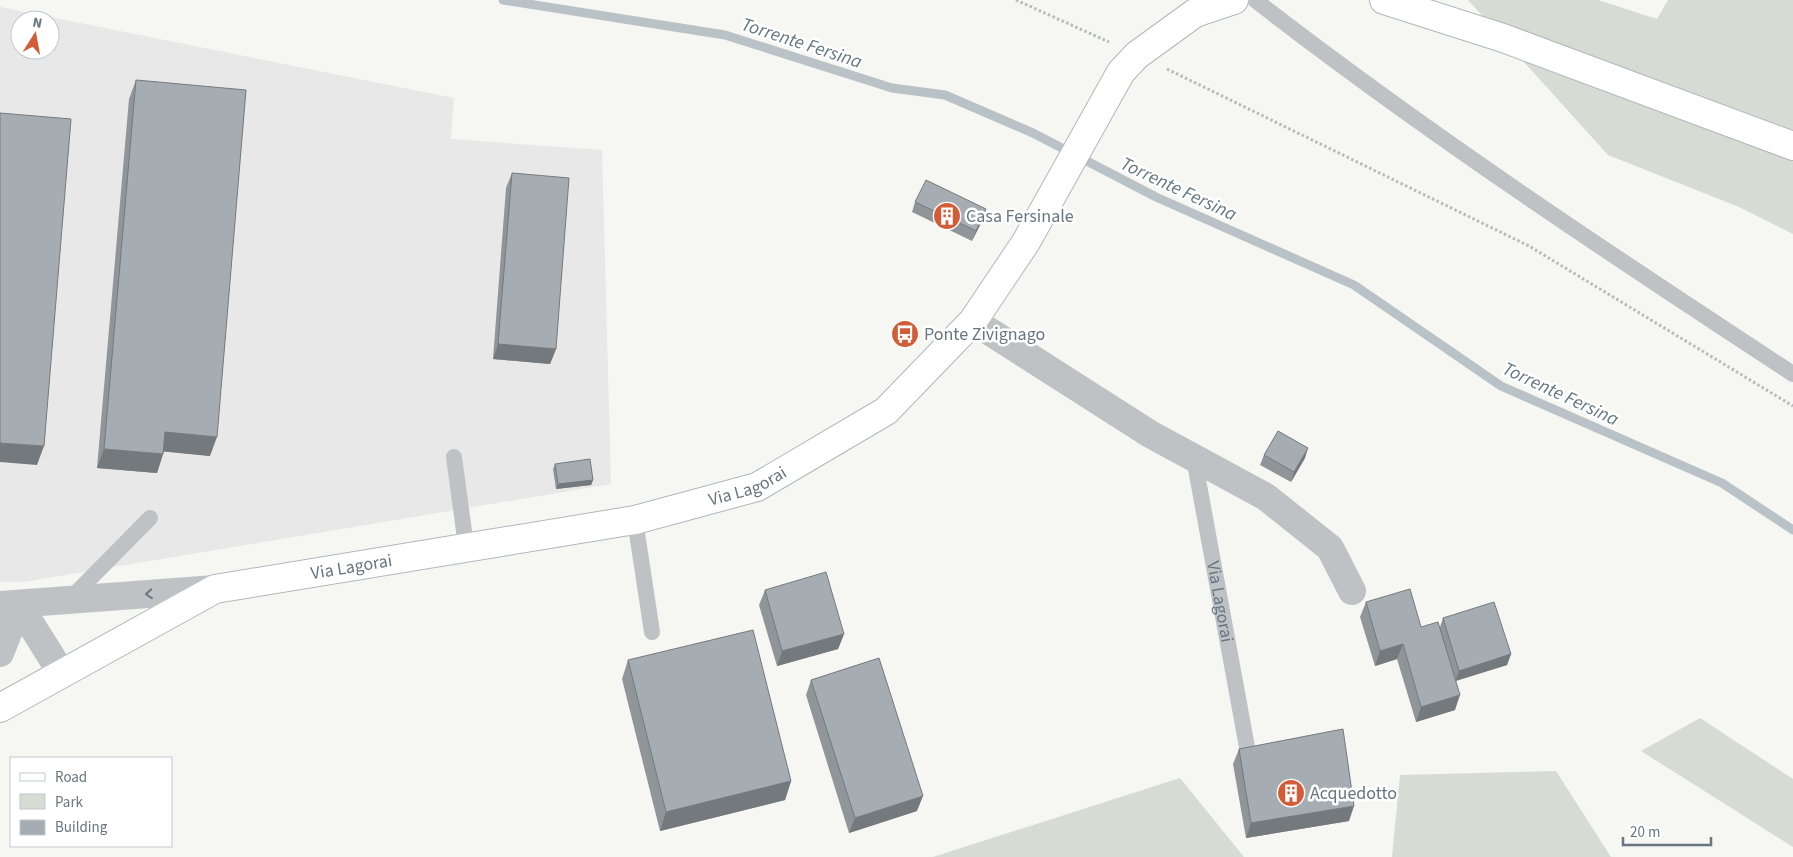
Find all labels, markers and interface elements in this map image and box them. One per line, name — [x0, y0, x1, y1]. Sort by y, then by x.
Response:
north arrow — [10, 10, 60, 60]
water label: Torrente Fersina — [738, 11, 865, 76]
text: N — [31, 13, 44, 34]
water label: Torrente Fersina — [1116, 151, 1241, 228]
building icon: Casa Fersinale — [932, 201, 962, 231]
place label: Casa Fersinale — [966, 204, 1074, 229]
bus stop icon: Ponte Zivignago — [890, 319, 920, 349]
place label: Ponte Zivignago — [924, 322, 1045, 347]
water label: Torrente Fersina — [1498, 356, 1623, 433]
street label: Via Lagorai — [706, 460, 791, 513]
street label: Via Lagorai — [309, 548, 394, 586]
street label: Via Lagorai — [1200, 559, 1240, 644]
one-way arrow — [145, 588, 153, 599]
legend — [10, 757, 172, 847]
text: Road — [55, 767, 87, 788]
building icon: Acquedotto — [1276, 778, 1306, 808]
place label: Acquedotto — [1310, 781, 1397, 806]
text: Park — [55, 792, 84, 813]
scale bar — [1623, 814, 1710, 846]
text: Building — [55, 817, 108, 838]
text: 20 m — [1630, 822, 1660, 843]

